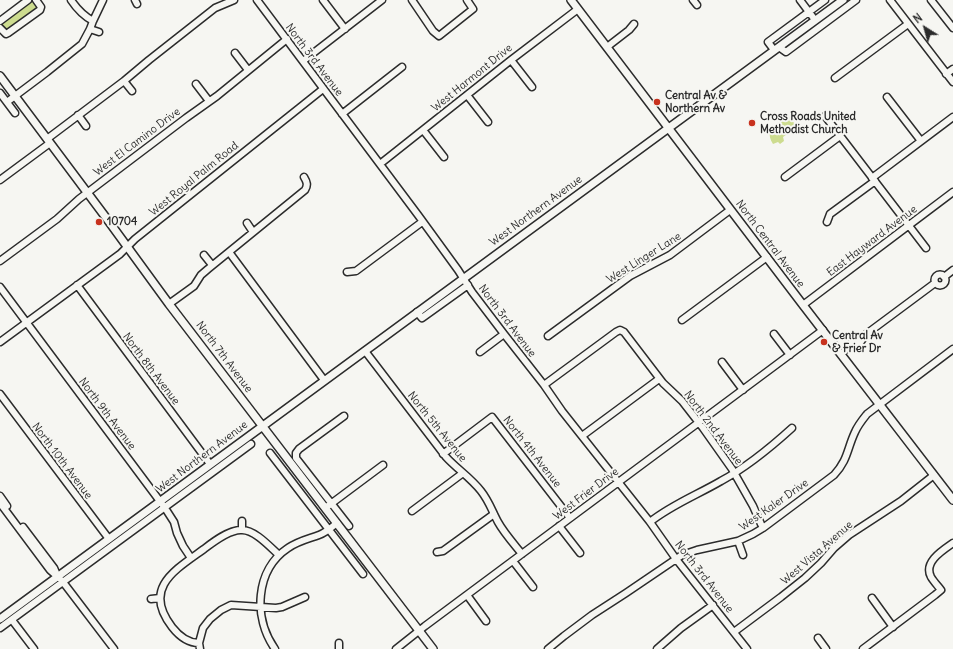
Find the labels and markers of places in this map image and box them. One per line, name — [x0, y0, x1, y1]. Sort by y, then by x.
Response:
place label: Central Av & Northern Av — [665, 89, 727, 115]
marker: Central Av & Northern Av — [652, 97, 662, 107]
place label: Cross Roads United Methodist Church — [760, 110, 856, 136]
marker: Cross Roads United Methodist Church — [747, 118, 757, 128]
place label: 10704 — [107, 215, 137, 229]
marker: 10704 — [94, 217, 104, 227]
place label: Central Av & Frier Dr — [832, 329, 883, 355]
marker: Central Av & Frier Dr — [819, 337, 829, 347]

